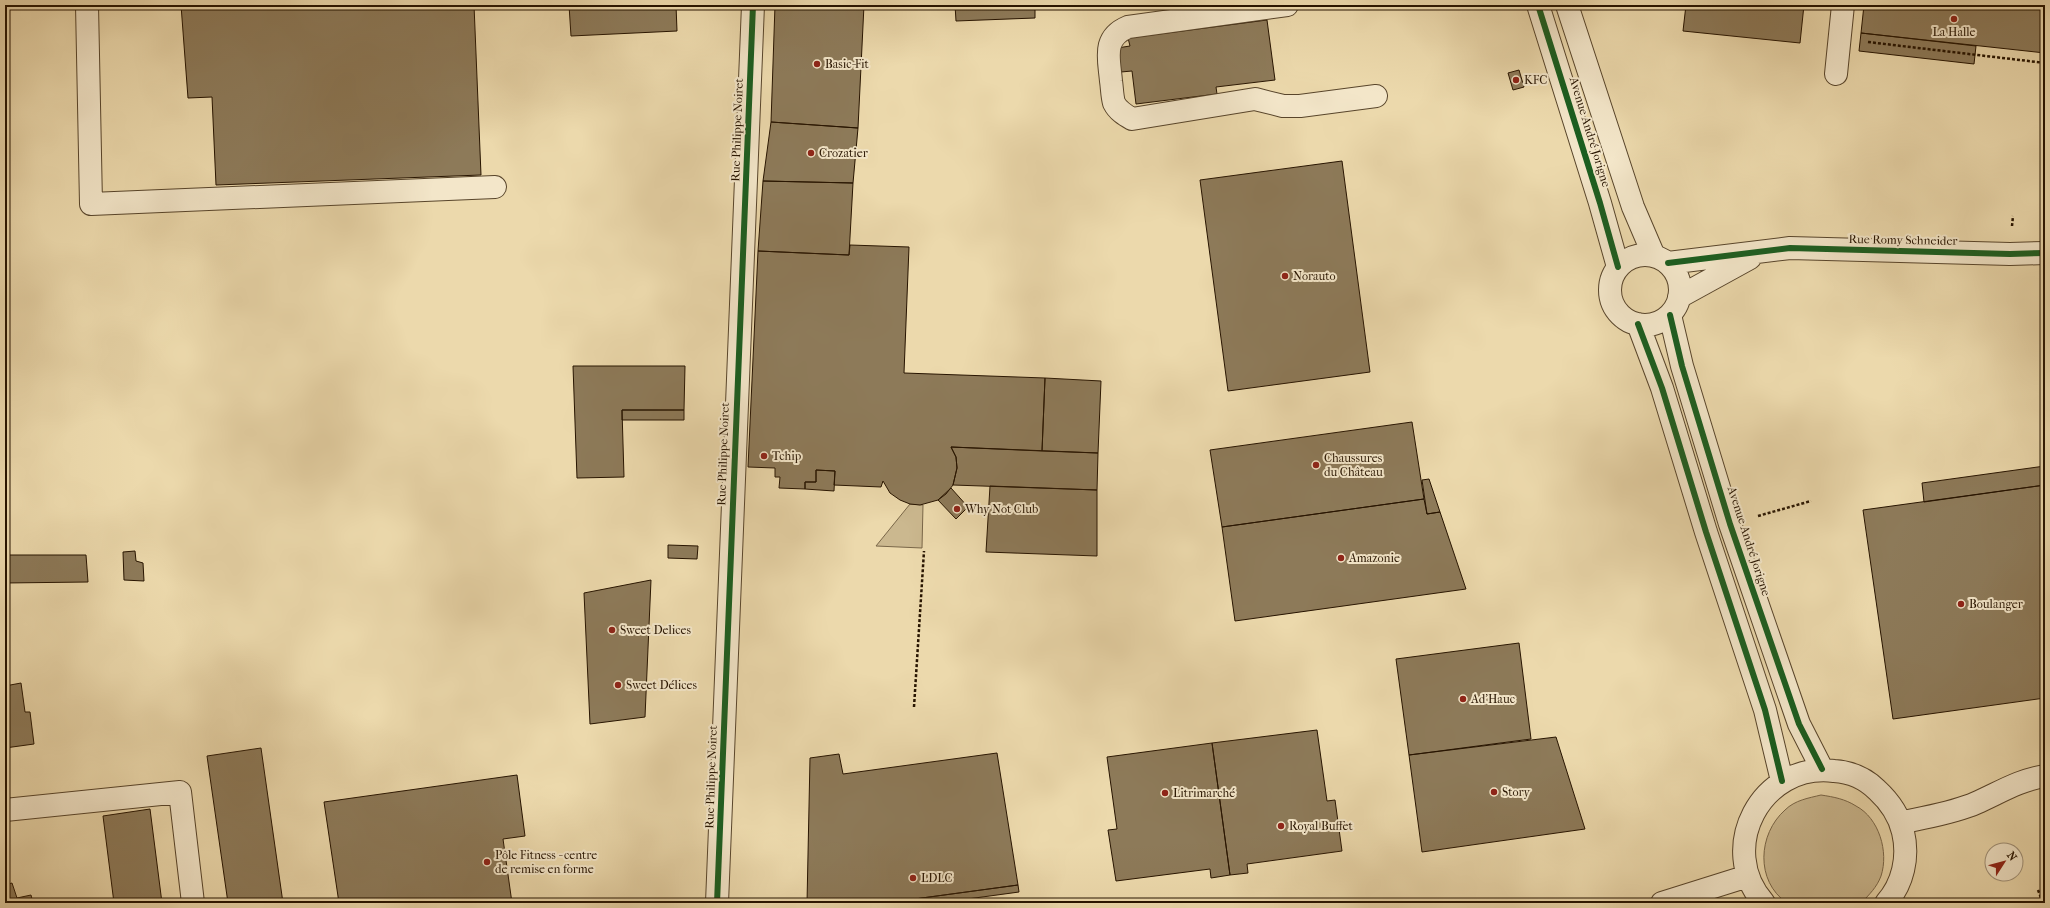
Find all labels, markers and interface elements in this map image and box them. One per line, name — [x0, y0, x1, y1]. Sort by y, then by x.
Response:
marker: La Halle — [1949, 14, 1959, 24]
place label: La Halle — [1933, 25, 1976, 39]
place label: Basic-Fit — [825, 57, 870, 71]
marker: Basic-Fit — [812, 59, 822, 69]
place label: KFC — [1524, 73, 1547, 87]
street label: Avenue André Jorigne — [1566, 74, 1613, 189]
marker: KFC — [1511, 75, 1521, 85]
street label: Rue Philippe Noiret — [728, 77, 746, 182]
place label: Crozatier — [819, 146, 869, 160]
marker: Crozatier — [806, 148, 816, 158]
street label: Rue Romy Schneider — [1848, 232, 1958, 248]
place label: Norauto — [1293, 269, 1336, 283]
marker: Norauto — [1280, 271, 1290, 281]
street label: Rue Philippe Noiret — [714, 401, 732, 506]
place label: Tchip — [772, 449, 802, 463]
marker: Tchip — [759, 451, 769, 461]
place label: Chaussures du Château — [1324, 451, 1383, 479]
marker: Chaussures du Château — [1311, 460, 1321, 470]
street label: Avenue André Jorigne — [1724, 484, 1773, 598]
place label: Why Not Club — [964, 502, 1038, 516]
marker: Why Not Club — [952, 504, 962, 514]
place label: Amazonie — [1348, 551, 1400, 565]
marker: Amazonie — [1336, 553, 1346, 563]
place label: Boulanger — [1969, 597, 2024, 611]
marker: Boulanger — [1956, 599, 1966, 609]
place label: Sweet Delices — [620, 623, 691, 637]
marker: Sweet Delices — [607, 625, 617, 635]
place label: Sweet Délices — [626, 678, 697, 692]
marker: Sweet Délices — [613, 680, 623, 690]
place label: Ad'Hauc — [1470, 692, 1515, 706]
marker: Ad'Hauc — [1458, 694, 1468, 704]
street label: Rue Philippe Noiret — [702, 724, 720, 829]
place label: Story — [1502, 785, 1531, 799]
place label: Litrimarché — [1173, 786, 1235, 800]
marker: Story — [1489, 787, 1499, 797]
marker: Litrimarché — [1160, 788, 1170, 798]
place label: Royal Buffet — [1289, 819, 1354, 833]
marker: Royal Buffet — [1276, 821, 1286, 831]
north arrow — [1984, 842, 2024, 882]
place label: Pôle Fitness - centre de remise en forme — [495, 848, 597, 876]
text: N — [2004, 849, 2020, 864]
marker: Pôle Fitness - centre de remise en forme — [482, 857, 492, 867]
place label: LDLC — [921, 871, 953, 885]
marker: LDLC — [908, 873, 918, 883]

